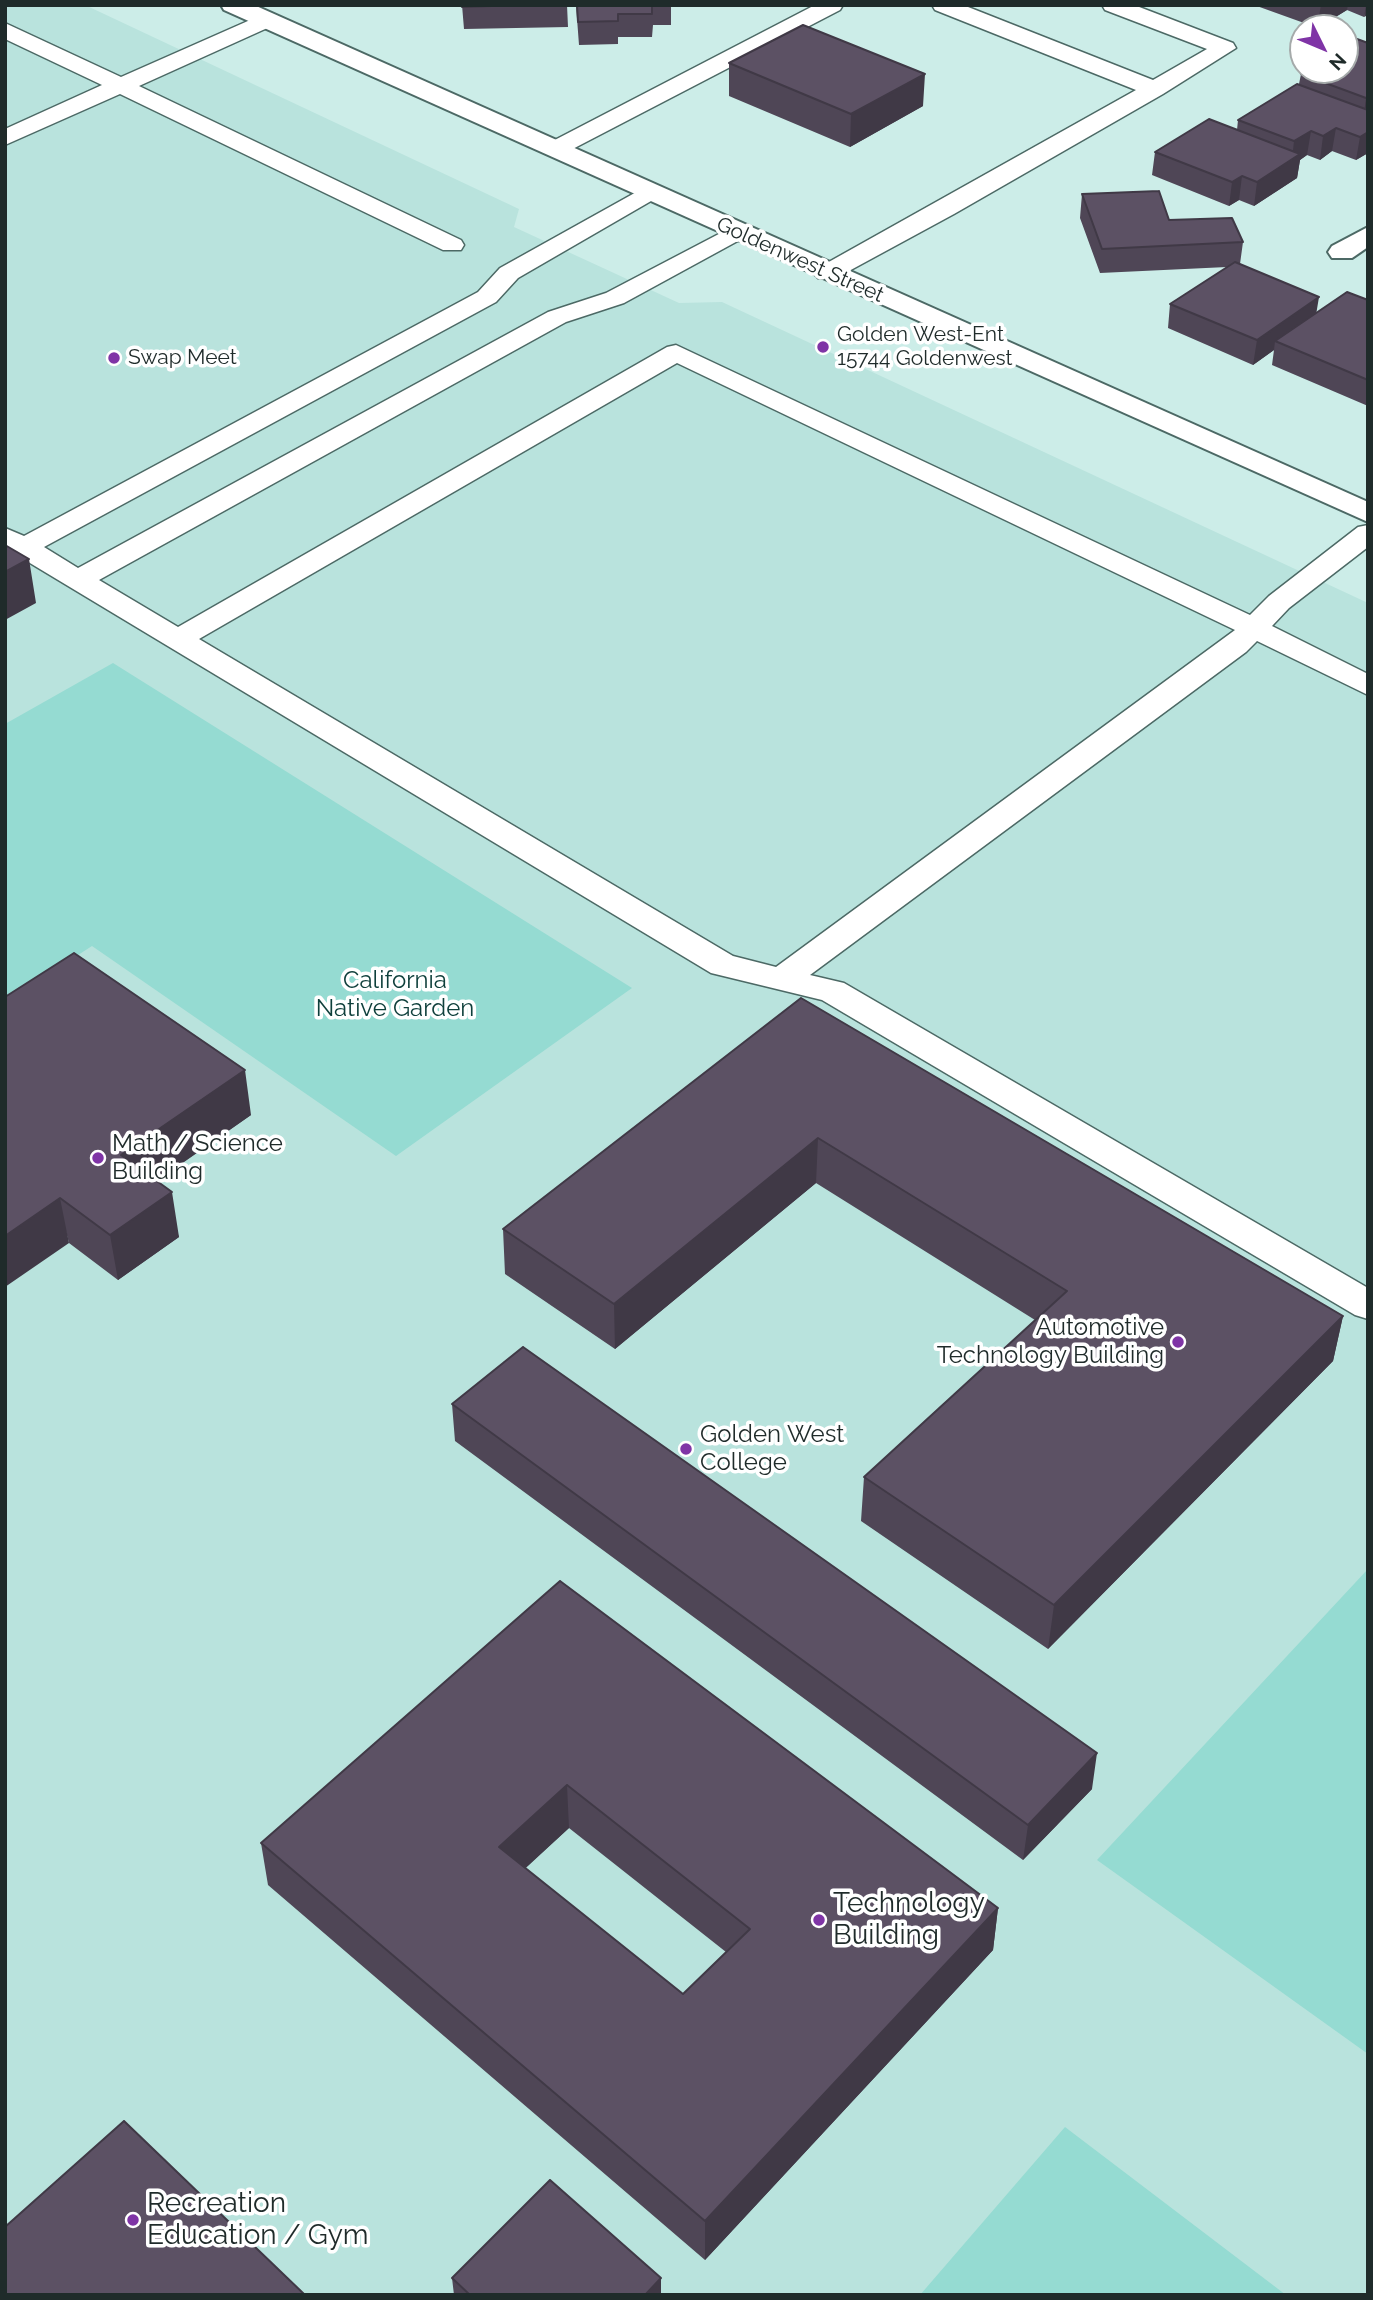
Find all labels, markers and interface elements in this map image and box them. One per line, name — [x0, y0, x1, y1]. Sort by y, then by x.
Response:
north arrow — [1289, 14, 1359, 84]
text: N — [1325, 49, 1351, 75]
street label: Goldenwest Street — [712, 212, 888, 308]
place label: Golden West-Ent 15744 Goldenwest — [837, 322, 1013, 372]
marker: Golden West-Ent 15744 Goldenwest — [815, 339, 831, 355]
place label: Swap Meet — [128, 345, 237, 371]
marker: Swap Meet — [106, 350, 122, 366]
park label: California Native Garden — [316, 967, 474, 1023]
place label: Math / Science Building — [112, 1130, 283, 1186]
marker: Math / Science Building — [90, 1150, 106, 1166]
place label: Automotive Technology Building — [937, 1314, 1164, 1370]
marker: Automotive Technology Building — [1170, 1334, 1186, 1350]
place label: Golden West College — [700, 1421, 844, 1477]
marker: Golden West College — [678, 1441, 694, 1457]
place label: Technology Building — [833, 1887, 985, 1953]
marker: Technology Building — [811, 1912, 827, 1928]
place label: Recreation Education / Gym — [147, 2187, 369, 2253]
marker: Recreation Education / Gym — [125, 2212, 141, 2228]

